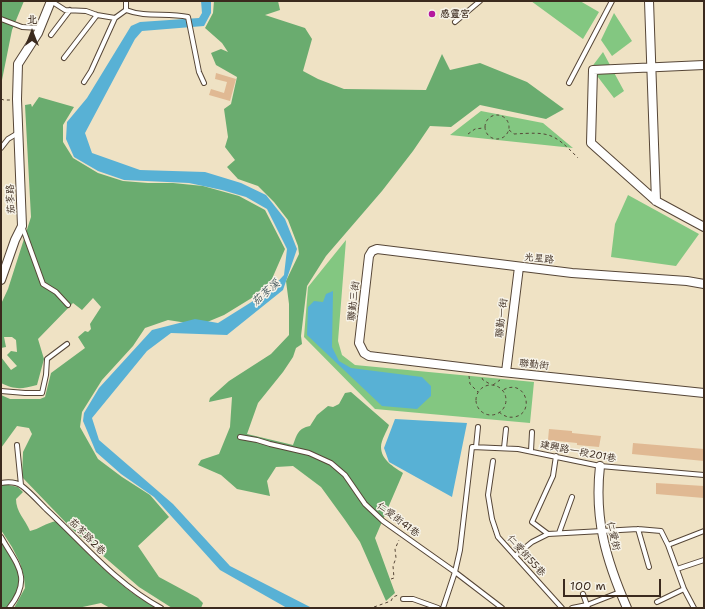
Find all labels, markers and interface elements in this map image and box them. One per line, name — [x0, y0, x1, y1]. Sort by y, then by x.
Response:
place label: 感靈宮 — [440, 8, 470, 20]
marker: 感靈宮 — [427, 9, 437, 19]
north arrow — [12, 12, 52, 52]
text: 北 — [27, 12, 38, 27]
street label: 茄苳路 — [4, 184, 18, 214]
street label: 光星路 — [523, 251, 555, 267]
water label: 茄苳溪 — [249, 277, 283, 309]
street label: 聯勤三街 — [346, 280, 362, 322]
street label: 聯勤一街 — [494, 297, 510, 339]
street label: 聯勤街 — [518, 357, 550, 373]
street label: 建興路一段201巷 — [539, 439, 617, 465]
street label: 仁愛街41巷 — [374, 500, 422, 540]
street label: 茄苳路2巷 — [66, 516, 108, 558]
street label: 仁愛街 — [604, 520, 622, 552]
street label: 仁愛街55巷 — [504, 533, 548, 579]
scale bar — [565, 571, 663, 597]
text: 100 m — [570, 578, 606, 594]

